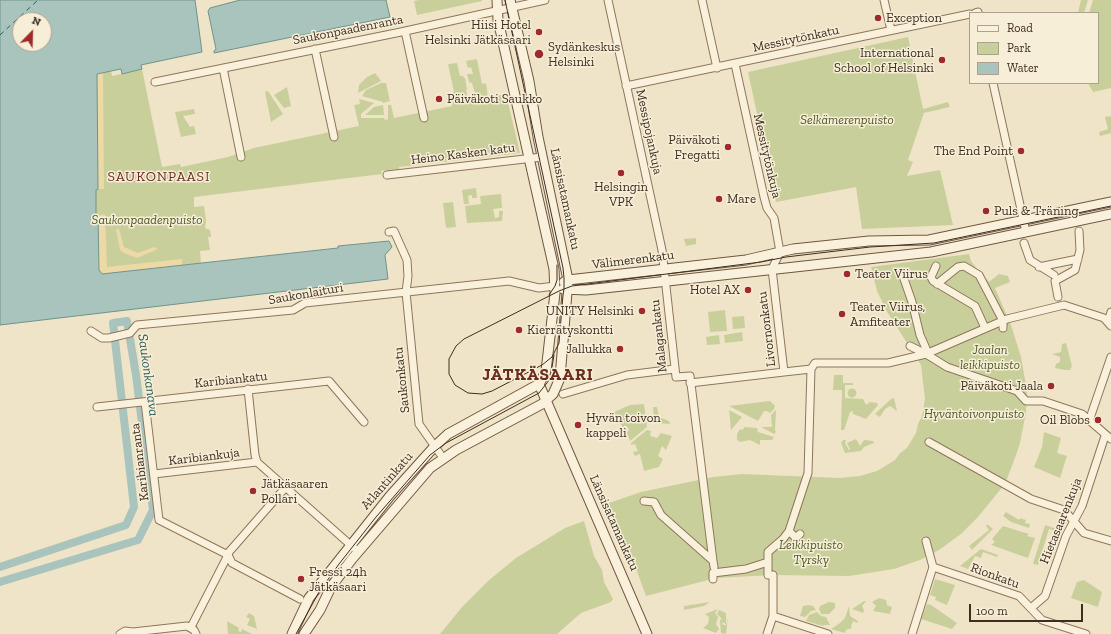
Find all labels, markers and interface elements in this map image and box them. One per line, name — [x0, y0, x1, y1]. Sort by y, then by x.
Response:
place label: Exception — [886, 10, 942, 26]
north arrow — [12, 12, 52, 52]
street label: Saukonpaadenranta — [292, 12, 404, 48]
legend — [969, 12, 1099, 84]
marker: Exception — [873, 13, 883, 23]
text: N — [30, 14, 43, 29]
place label: Hiisi Hotel Helsinki Jätkäsaari — [425, 17, 531, 48]
text: Road — [1007, 21, 1033, 35]
street label: Messitytönkatu — [751, 22, 841, 56]
marker: Hiisi Hotel Helsinki Jätkäsaari — [534, 27, 544, 37]
place label: Sydänkeskus Helsinki — [548, 39, 620, 70]
text: Park — [1007, 41, 1031, 55]
place label: International School of Helsinki — [834, 45, 934, 76]
marker: Sydänkeskus Helsinki — [533, 48, 545, 60]
marker: International School of Helsinki — [937, 55, 947, 65]
text: Water — [1007, 61, 1039, 75]
street label: Messipojankuja — [632, 88, 666, 176]
place label: Päiväkoti Saukko — [447, 91, 542, 107]
marker: Päiväkoti Saukko — [434, 94, 444, 104]
street label: Messitytönkuja — [750, 112, 784, 200]
park label: Selkämerenpuisto — [800, 112, 894, 128]
place label: Päiväkoti Fregatti — [668, 132, 720, 163]
street label: Heino Kasken katu — [410, 140, 516, 168]
marker: Päiväkoti Fregatti — [723, 142, 733, 152]
place label: The End Point — [934, 143, 1013, 159]
marker: The End Point — [1016, 146, 1026, 156]
street label: Länsisatamankatu — [547, 147, 583, 251]
marker: Helsingin VPK — [616, 168, 626, 178]
district label: SAUKONPAASI — [107, 169, 211, 185]
place label: Helsingin VPK — [594, 179, 648, 210]
place label: Mare — [727, 191, 756, 207]
marker: Mare — [714, 194, 724, 204]
place label: Puls & Träning — [994, 203, 1079, 219]
marker: Puls & Träning — [981, 206, 991, 216]
park label: Saukonpaadenpuisto — [92, 212, 202, 228]
street label: Välimerenkatu — [591, 247, 675, 273]
place label: Teater Viirus — [855, 266, 928, 282]
marker: Teater Viirus — [842, 269, 852, 279]
street label: Saukonlaituri — [267, 280, 345, 308]
place label: Hotel AX — [690, 282, 740, 298]
marker: Hotel AX — [743, 285, 753, 295]
street label: Livornonkatu — [755, 290, 779, 368]
street label: Malagankatu — [647, 299, 671, 373]
place label: Teater Viirus, Amfiteater — [850, 299, 925, 330]
place label: UNITY Helsinki — [546, 303, 634, 319]
marker: UNITY Helsinki — [637, 306, 647, 316]
marker: Teater Viirus, Amfiteater — [837, 309, 847, 319]
place label: Kierrätyskontti — [527, 322, 613, 338]
marker: Kierrätyskontti — [514, 325, 524, 335]
water label: Saukonkanava — [134, 333, 162, 417]
place label: Jallukka — [566, 341, 612, 357]
park label: Jaalan leikkipuisto — [960, 342, 1020, 373]
marker: Jallukka — [615, 344, 625, 354]
street label: Saukonkatu — [391, 346, 413, 414]
district label: JÄTKÄSAARI — [482, 365, 594, 385]
street label: Karibiankatu — [194, 368, 268, 392]
place label: Päiväkoti Jaala — [960, 378, 1043, 394]
marker: Päiväkoti Jaala — [1046, 381, 1056, 391]
park label: Hyväntoivonpuisto — [924, 406, 1024, 422]
place label: Hyvän toivon kappeli — [586, 410, 661, 441]
place label: Oil Blobs — [1040, 412, 1090, 428]
marker: Oil Blobs — [1093, 415, 1103, 425]
marker: Hyvän toivon kappeli — [573, 420, 583, 430]
street label: Karibianranta — [127, 422, 153, 502]
street label: Karibiankuja — [167, 445, 241, 469]
street label: Atlantinkatu — [358, 449, 416, 513]
street label: Länsisatamankatu — [586, 473, 642, 573]
place label: Jätkäsaaren Pollari — [261, 476, 328, 507]
street label: Hietasaarenkuja — [1037, 476, 1085, 566]
marker: Jätkäsaaren Pollari — [248, 486, 258, 496]
park label: Leikkipuisto Tyrsky — [779, 537, 843, 568]
street label: Rionkatu — [968, 560, 1022, 592]
place label: Fressi 24h Jätkäsaari — [309, 564, 367, 595]
marker: Fressi 24h Jätkäsaari — [296, 574, 306, 584]
scale bar — [971, 596, 1085, 622]
text: 100 m — [976, 604, 1008, 618]

